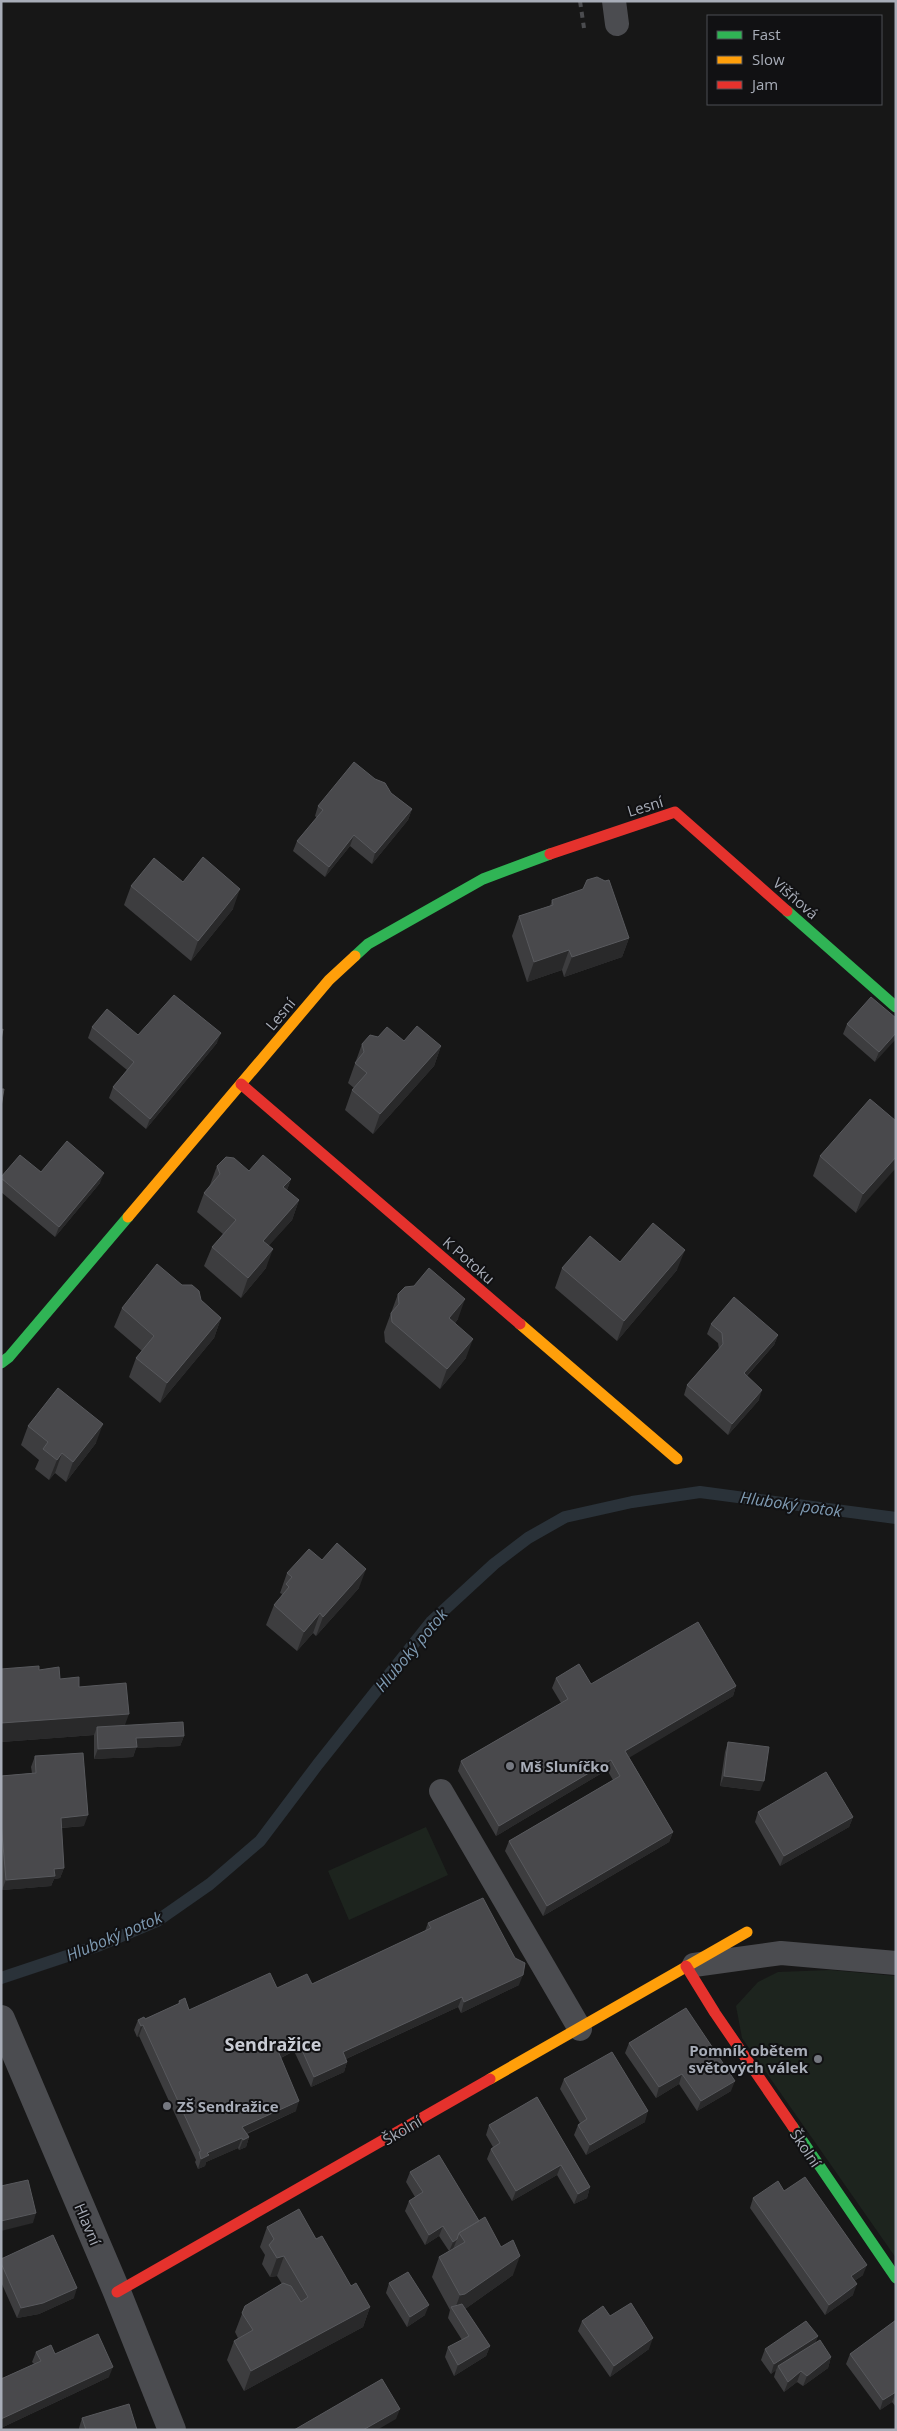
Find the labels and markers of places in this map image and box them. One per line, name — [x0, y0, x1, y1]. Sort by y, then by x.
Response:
place label: Mš Sluníčko — [520, 1756, 609, 1776]
marker: Mš Sluníčko — [504, 1760, 516, 1772]
place label: Pomník obětem světových válek — [688, 2040, 809, 2077]
marker: Pomník obětem světových válek — [812, 2053, 824, 2065]
place label: ZŠ Sendražice — [177, 2096, 279, 2116]
marker: ZŠ Sendražice — [161, 2100, 173, 2112]

